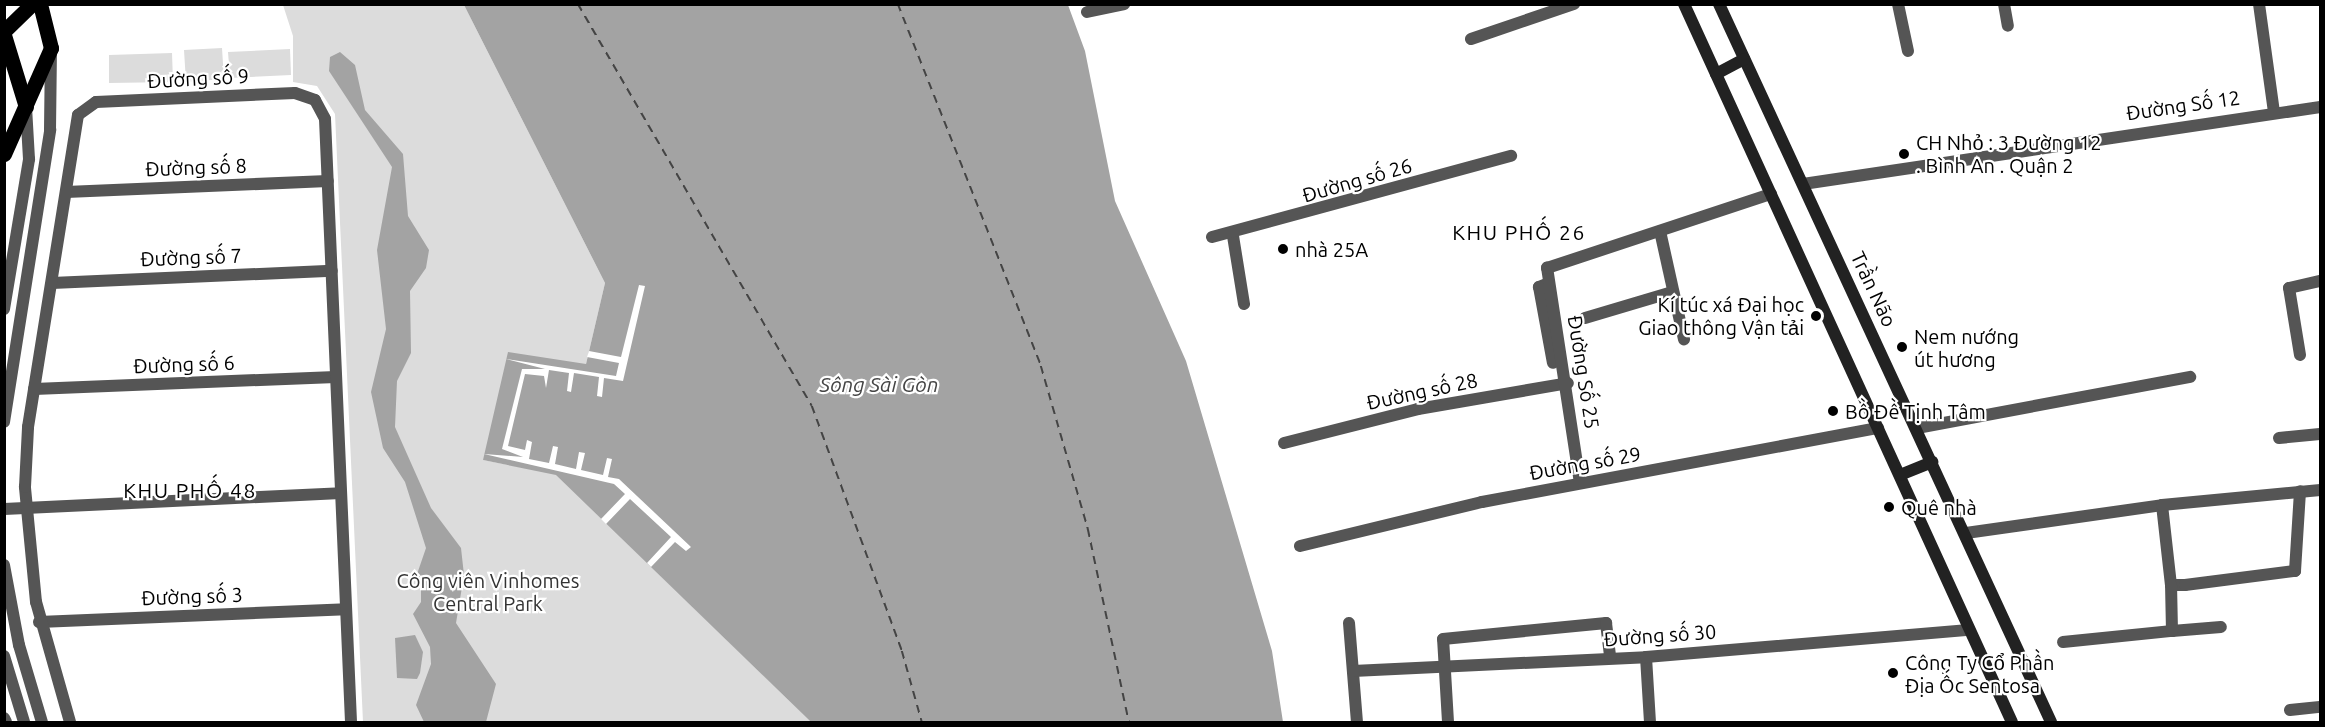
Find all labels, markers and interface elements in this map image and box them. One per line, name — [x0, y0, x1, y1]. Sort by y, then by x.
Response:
street label: Đường số 9 — [147, 63, 249, 93]
street label: Đường Số 12 — [2124, 85, 2242, 125]
place label: CH Nhỏ : 3 Đường 12 . Bình An . Quận 2 — [1916, 130, 2103, 177]
marker: CH Nhỏ : 3 Đường 12 . Bình An . Quận 2 — [1897, 147, 1911, 161]
street label: Đường số 8 — [145, 153, 247, 181]
street label: Đường số 26 — [1299, 153, 1415, 207]
district label: KHU PHỐ 26 — [1452, 219, 1586, 245]
place label: nhà 25A — [1295, 237, 1368, 261]
marker: nhà 25A — [1276, 242, 1290, 256]
street label: Đường số 7 — [140, 243, 242, 271]
street label: Trần Não — [1846, 247, 1902, 331]
place label: Kí túc xá Đại học Giao thông Vận tải — [1638, 292, 1804, 339]
marker: Kí túc xá Đại học Giao thông Vận tải — [1809, 309, 1823, 323]
street label: Đường Số 25 — [1563, 313, 1605, 431]
place label: Nem nướng út hương — [1914, 324, 2019, 371]
marker: Nem nướng út hương — [1895, 340, 1909, 354]
street label: Đường số 6 — [133, 350, 235, 378]
street label: Đường số 28 — [1364, 368, 1480, 414]
water label: Sông Sài Gòn — [820, 371, 938, 397]
place label: Bồ Đề Tịnh Tâm — [1845, 399, 1986, 423]
marker: Bồ Đề Tịnh Tâm — [1826, 404, 1840, 418]
street label: Đường số 29 — [1527, 441, 1643, 485]
district label: KHU PHỐ 48 — [123, 477, 257, 503]
place label: Quê nhà — [1901, 495, 1977, 519]
marker: Quê nhà — [1882, 500, 1896, 514]
park label: Công viên Vinhomes Central Park — [397, 569, 579, 616]
street label: Đường số 3 — [141, 582, 243, 610]
street label: Đường số 30 — [1603, 619, 1717, 651]
place label: Công Ty Cổ Phần Địa Ốc Sentosa — [1905, 650, 2055, 697]
marker: Công Ty Cổ Phần Địa Ốc Sentosa — [1886, 666, 1900, 680]

